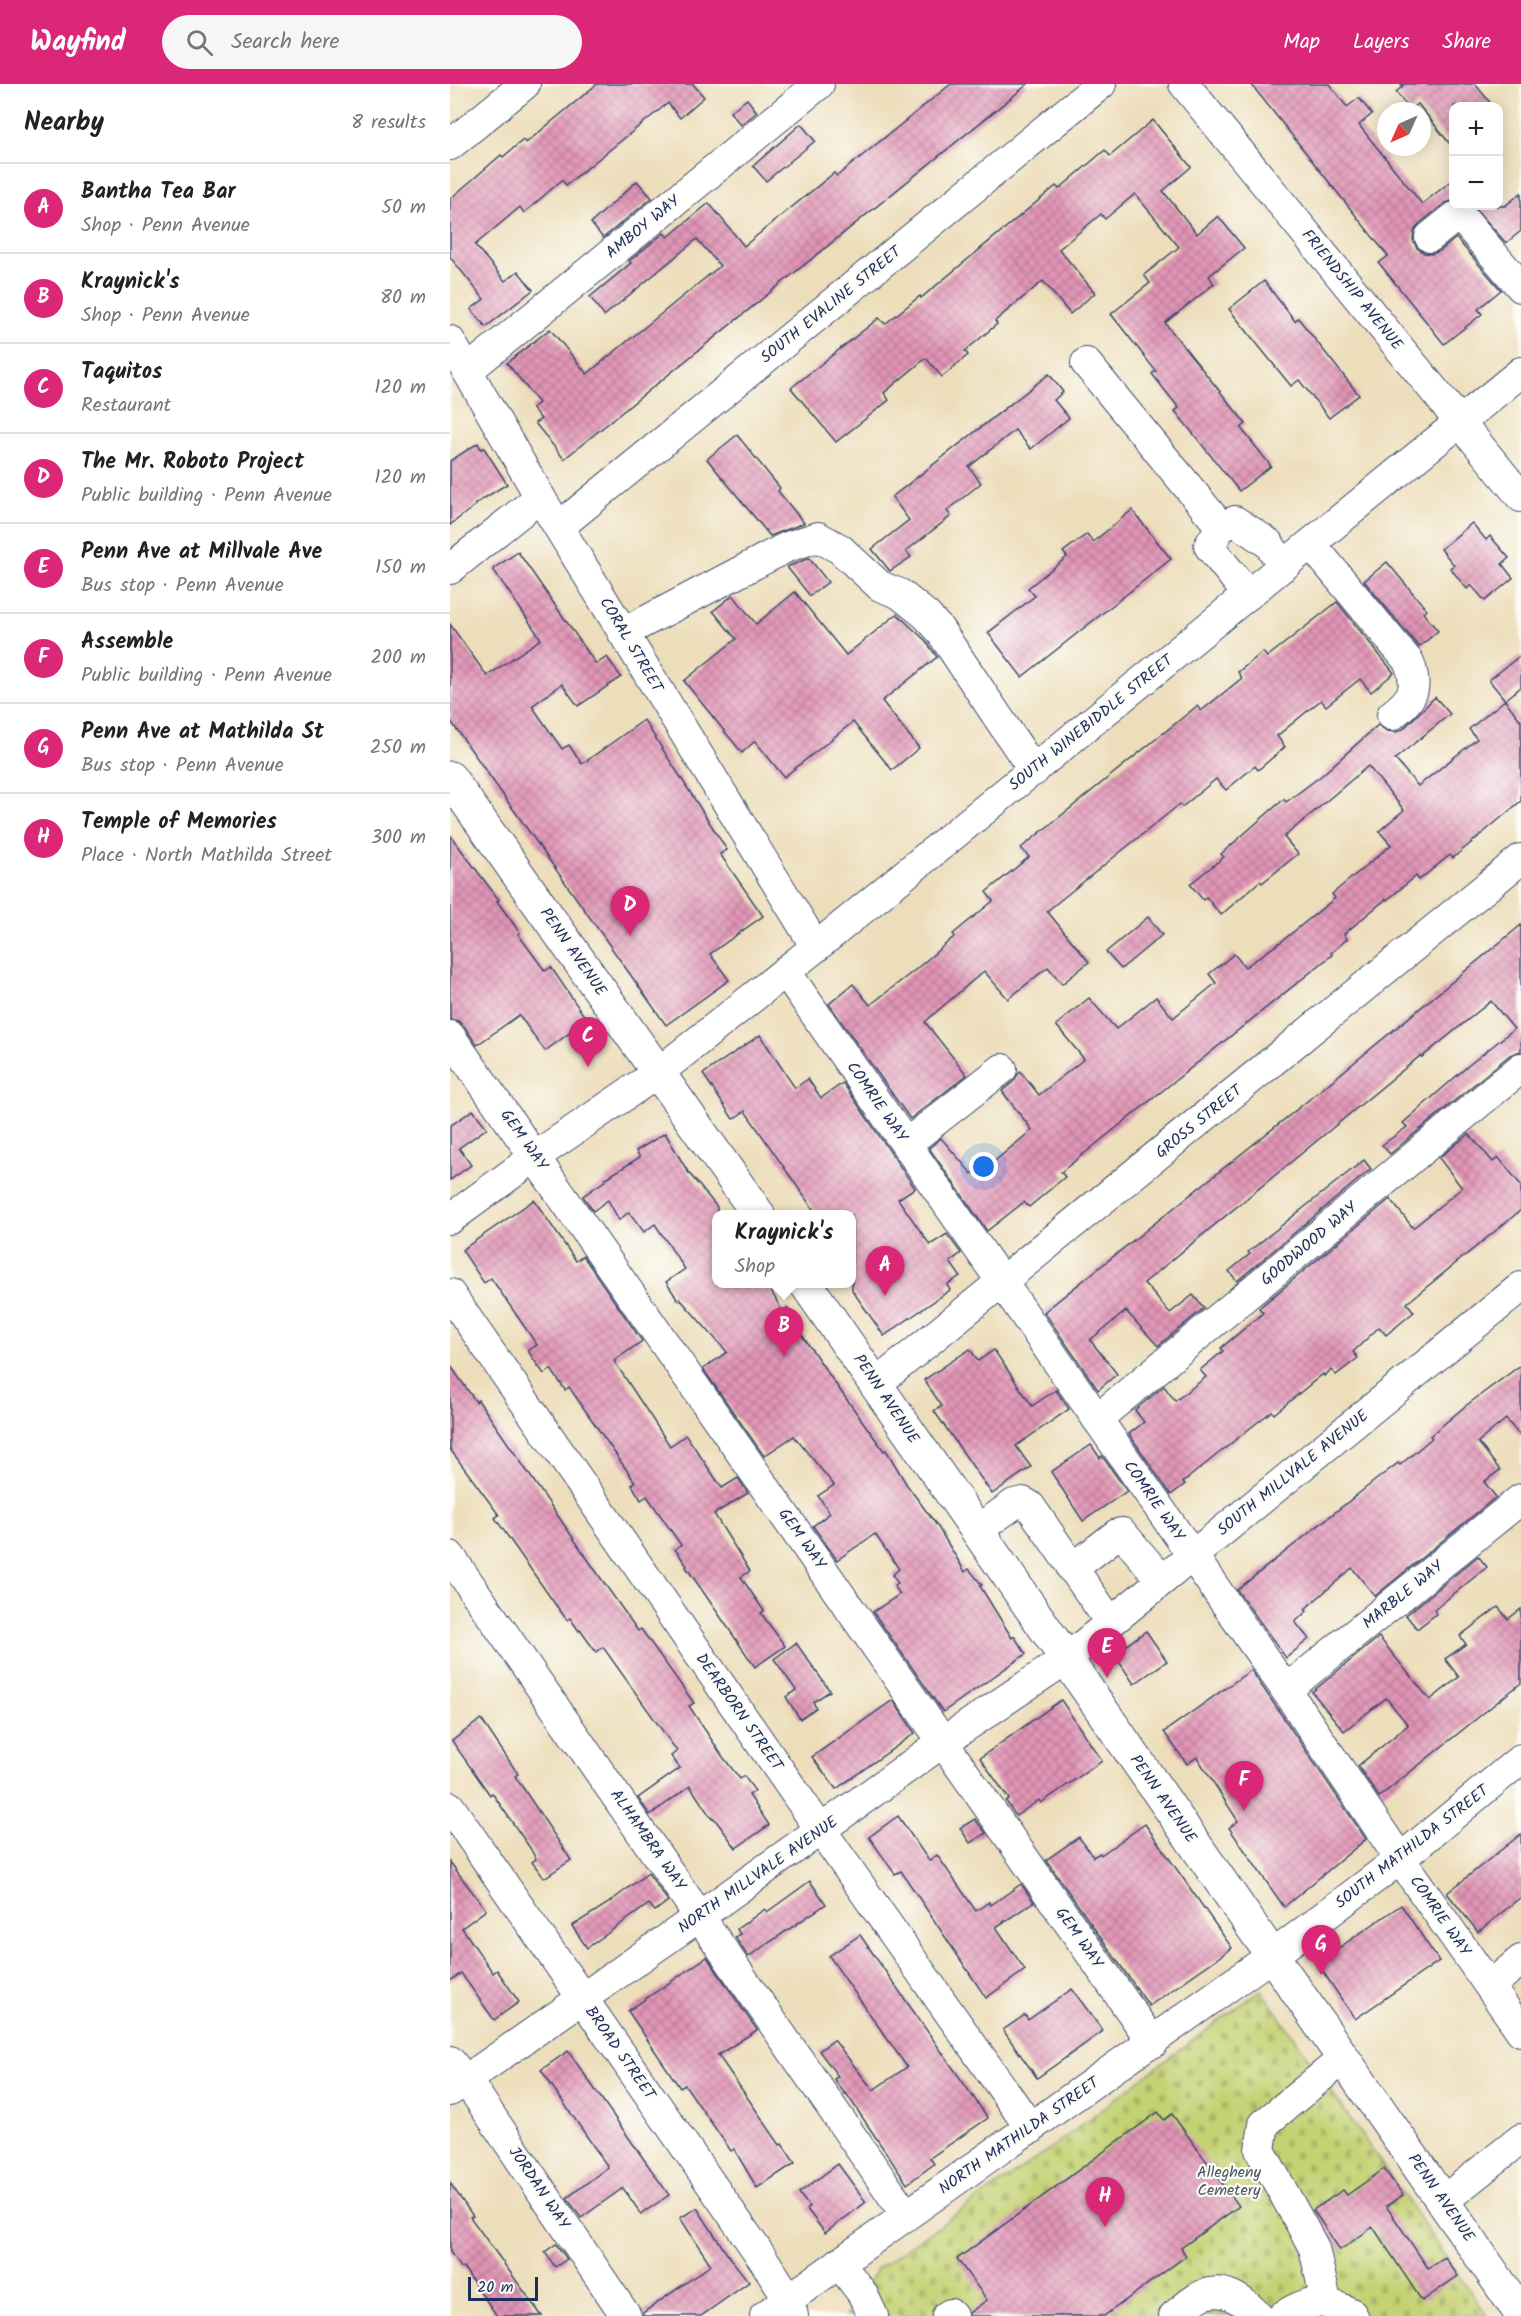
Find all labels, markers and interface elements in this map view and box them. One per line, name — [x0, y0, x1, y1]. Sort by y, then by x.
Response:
search box — [162, 15, 582, 69]
text: Wayfind — [30, 20, 126, 65]
text: Search here — [231, 25, 339, 60]
icon: search — [183, 26, 216, 59]
text: Map — [1283, 26, 1320, 59]
text: Layers — [1353, 26, 1409, 59]
text: Share — [1442, 26, 1491, 59]
text: Nearby — [24, 102, 104, 144]
north arrow — [1377, 102, 1431, 156]
map controls — [1449, 102, 1503, 210]
button: + — [1449, 102, 1503, 156]
text: 8 results — [351, 107, 426, 139]
button: − — [1449, 156, 1503, 210]
text: Bantha Tea Bar — [81, 175, 235, 210]
street label: AMBOY WAY — [600, 189, 686, 265]
text: A — [37, 192, 50, 224]
text: 50 m — [381, 192, 426, 224]
text: Shop · Penn Avenue — [81, 210, 250, 242]
street label: FRIENDSHIP AVENUE — [1295, 224, 1409, 357]
street label: SOUTH EVALINE STREET — [755, 239, 908, 370]
text: Kraynick's — [81, 265, 180, 300]
text: B — [37, 282, 50, 314]
text: 80 m — [380, 282, 426, 314]
text: Shop · Penn Avenue — [81, 300, 250, 332]
text: Taquitos — [81, 355, 162, 390]
text: C — [37, 372, 50, 404]
text: 120 m — [374, 372, 426, 404]
text: Restaurant — [81, 390, 171, 422]
text: The Mr. Roboto Project — [81, 445, 304, 480]
text: D — [37, 462, 50, 494]
text: 120 m — [374, 462, 426, 494]
text: Public building · Penn Avenue — [81, 480, 332, 512]
text: Penn Ave at Millvale Ave — [81, 535, 322, 570]
text: E — [38, 552, 49, 584]
text: 150 m — [375, 552, 426, 584]
text: Bus stop · Penn Avenue — [81, 570, 284, 602]
street label: CORAL STREET — [593, 593, 670, 699]
text: Assemble — [81, 625, 173, 660]
text: F — [38, 642, 49, 674]
text: 200 m — [370, 642, 426, 674]
street label: SOUTH WINEBIDDLE STREET — [1003, 648, 1180, 797]
text: Public building · Penn Avenue — [81, 660, 332, 692]
text: Penn Ave at Mathilda St — [81, 715, 324, 750]
text: G — [38, 732, 49, 764]
text: 250 m — [370, 732, 426, 764]
text: Bus stop · Penn Avenue — [81, 750, 284, 782]
text: Temple of Memories — [81, 805, 277, 840]
text: H — [37, 822, 50, 854]
text: 300 m — [371, 822, 426, 854]
text: Place · North Mathilda Street — [81, 840, 332, 872]
pin: D — [610, 886, 650, 936]
street label: PENN AVENUE — [533, 902, 613, 1002]
pin: C — [568, 1018, 608, 1067]
street label: COMRIE WAY — [840, 1057, 915, 1148]
street label: GROSS STREET — [1150, 1078, 1249, 1165]
street label: GEM WAY — [494, 1104, 555, 1176]
your location — [969, 1152, 998, 1181]
street label: GOODWOOD WAY — [1255, 1195, 1364, 1292]
popup — [712, 1210, 856, 1288]
text: Kraynick's — [735, 1216, 833, 1251]
pin: A — [866, 1246, 904, 1296]
text: Shop — [735, 1251, 775, 1283]
pin: B — [764, 1308, 804, 1357]
street label: PENN AVENUE — [847, 1349, 926, 1449]
street label: SOUTH MILLVALE AVENUE — [1212, 1403, 1375, 1542]
street label: COMRIE WAY — [1117, 1456, 1192, 1547]
street label: GEM WAY — [772, 1503, 833, 1575]
street label: MARBLE WAY — [1357, 1554, 1450, 1636]
pin: E — [1088, 1628, 1126, 1678]
street label: DEARBORN STREET — [689, 1648, 790, 1777]
street label: PENN AVENUE — [1123, 1749, 1203, 1849]
pin: F — [1224, 1762, 1264, 1811]
street label: SOUTH MATHILDA STREET — [1330, 1778, 1495, 1915]
street label: ALHAMBRA WAY — [604, 1784, 693, 1896]
street label: NORTH MILLVALE AVENUE — [673, 1810, 844, 1940]
street label: COMRIE WAY — [1403, 1871, 1478, 1962]
street label: GEM WAY — [1049, 1902, 1110, 1974]
pin: G — [1302, 1926, 1340, 1975]
street label: BROAD STREET — [578, 2001, 662, 2106]
street label: NORTH MATHILDA STREET — [934, 2070, 1106, 2201]
street label: JORDAN WAY — [502, 2141, 576, 2235]
street label: PENN AVENUE — [1401, 2148, 1481, 2248]
park label: Allegheny Cemetery — [1197, 2160, 1262, 2203]
pin: H — [1086, 2178, 1124, 2227]
scale bar — [468, 2274, 538, 2302]
text: 20 m — [477, 2275, 513, 2300]

